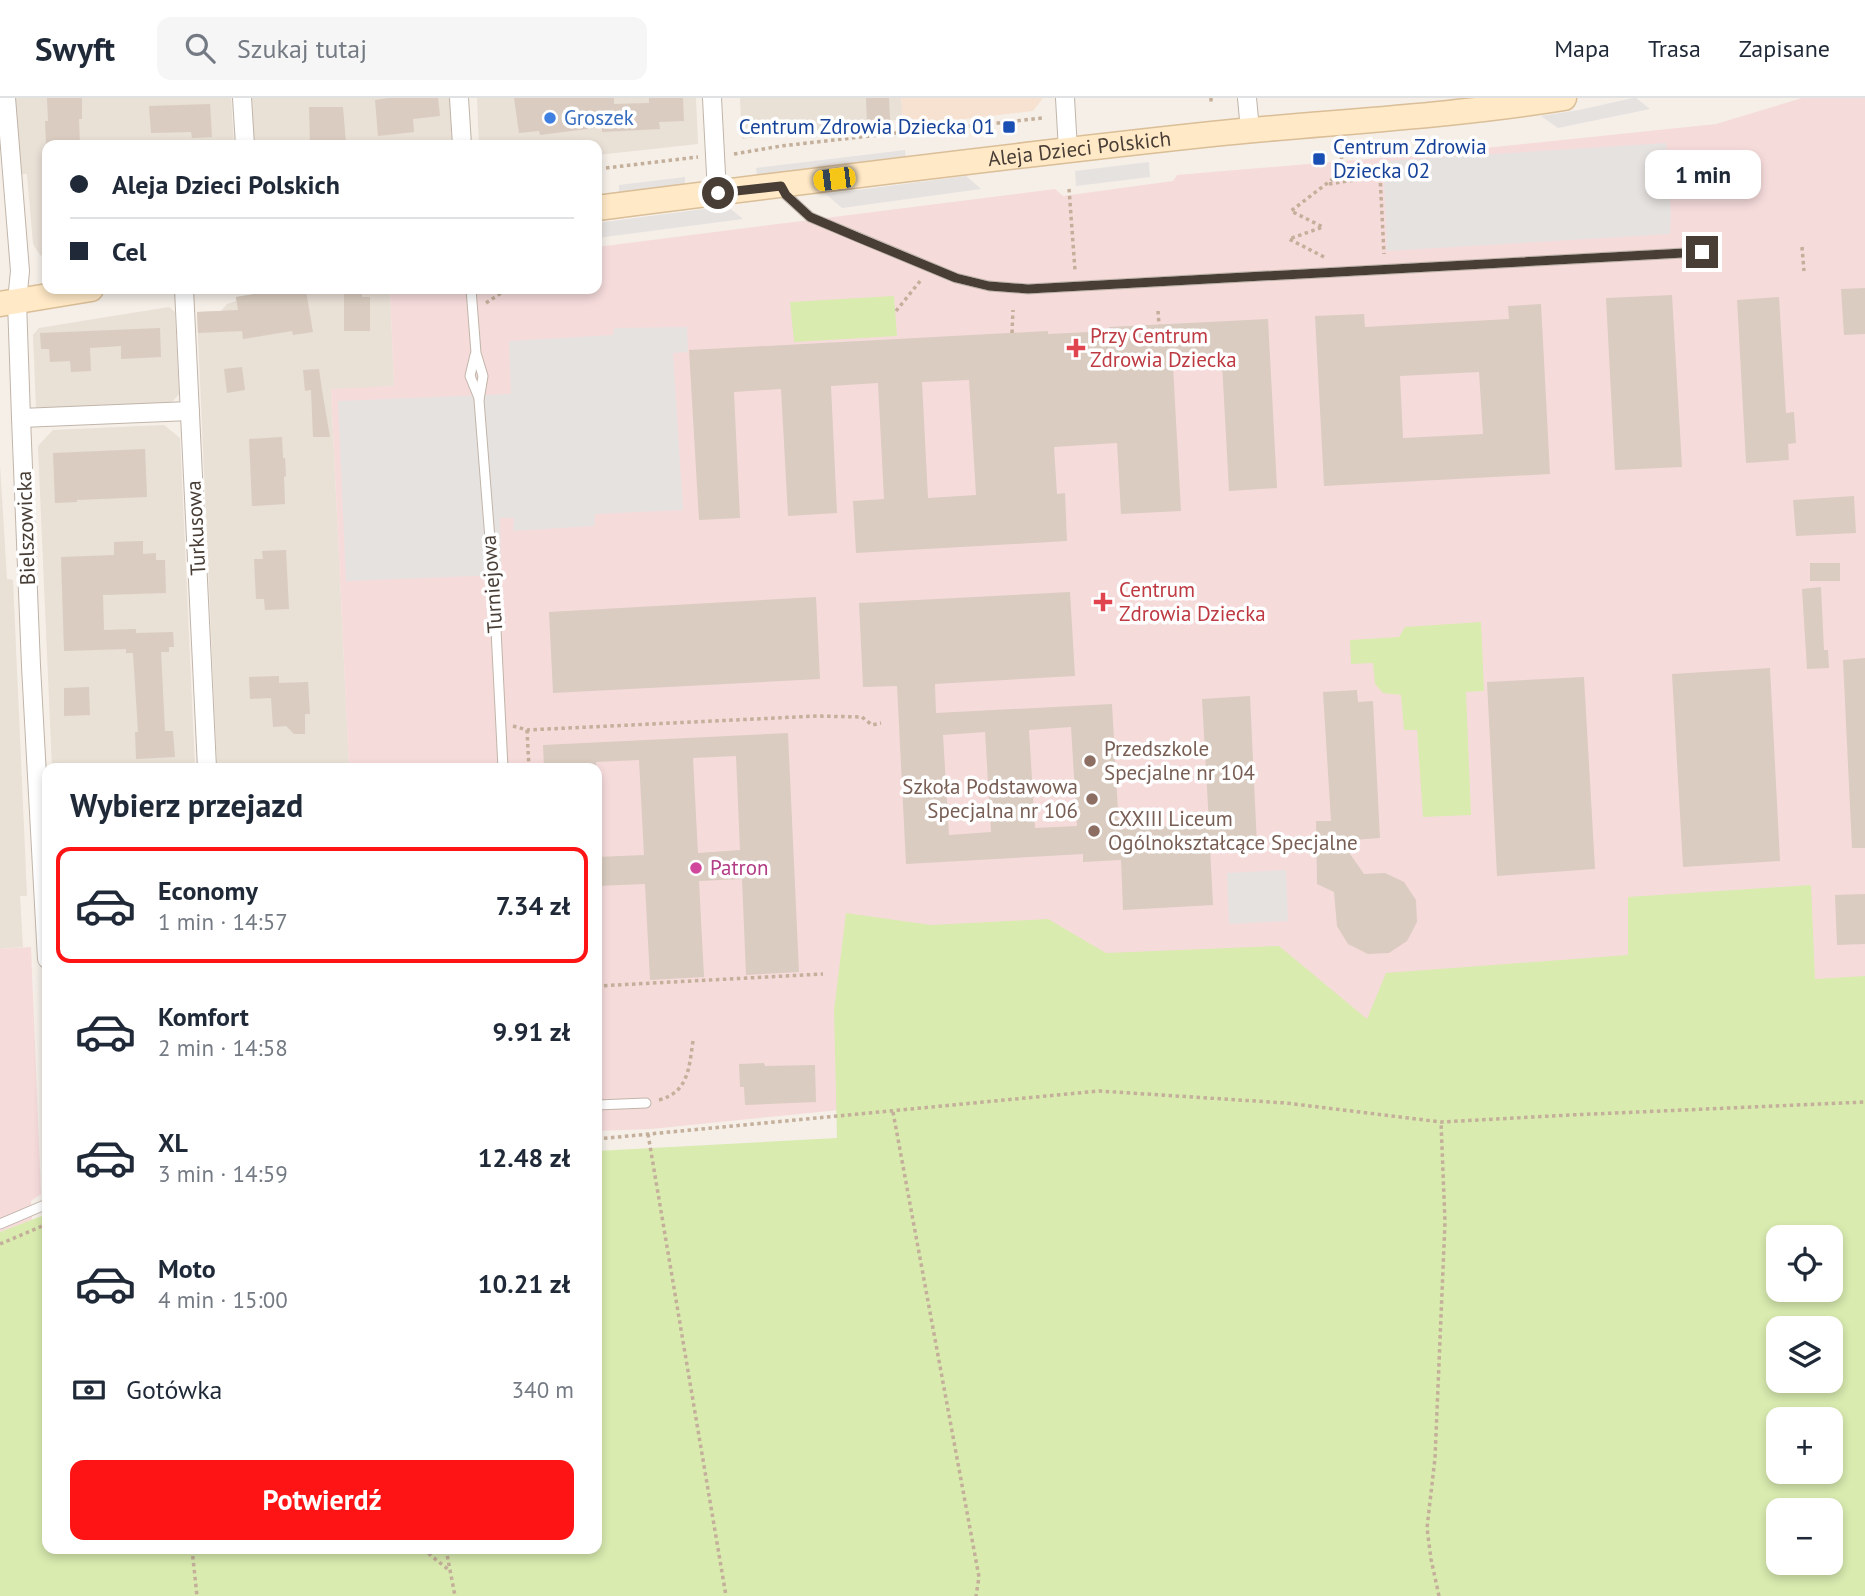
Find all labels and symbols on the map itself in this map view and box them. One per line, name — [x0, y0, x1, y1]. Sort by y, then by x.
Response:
place label: Groszek — [564, 104, 634, 131]
marker: Groszek — [542, 110, 558, 126]
place label: Centrum Zdrowia Dziecka 01 — [739, 113, 995, 140]
marker: Centrum Zdrowia Dziecka 01 — [1001, 119, 1017, 135]
street label: Aleja Dzieci Polskich — [986, 125, 1172, 172]
place label: Centrum Zdrowia Dziecka 02 — [1333, 133, 1487, 184]
callout: 1 min — [1644, 150, 1760, 200]
marker: Centrum Zdrowia Dziecka 02 — [1311, 151, 1327, 167]
car — [812, 166, 857, 192]
route start — [702, 177, 734, 209]
route end — [1686, 236, 1718, 268]
place label: Przy Centrum Zdrowia Dziecka — [1090, 322, 1237, 373]
marker: Przy Centrum Zdrowia Dziecka — [1068, 340, 1084, 356]
street label: Bielszowicka — [10, 470, 41, 586]
street label: Turkusowa — [180, 480, 211, 576]
street label: Turniejowa — [475, 534, 508, 634]
place label: Centrum Zdrowia Dziecka — [1119, 576, 1266, 627]
marker: Centrum Zdrowia Dziecka — [1093, 592, 1113, 612]
place label: Przedszkole Specjalne nr 104 — [1104, 735, 1255, 786]
marker: Przedszkole Specjalne nr 104 — [1082, 753, 1098, 769]
place label: Szkoła Podstawowa Specjalna nr 106 — [902, 773, 1078, 824]
marker: Szkoła Podstawowa Specjalna nr 106 — [1084, 791, 1100, 807]
place label: CXXIII Liceum Ogólnokształcące Specjalne — [1108, 805, 1358, 856]
marker: CXXIII Liceum Ogólnokształcące Specjalne — [1086, 823, 1102, 839]
place label: Patron — [710, 854, 768, 881]
marker: Patron — [688, 860, 704, 876]

